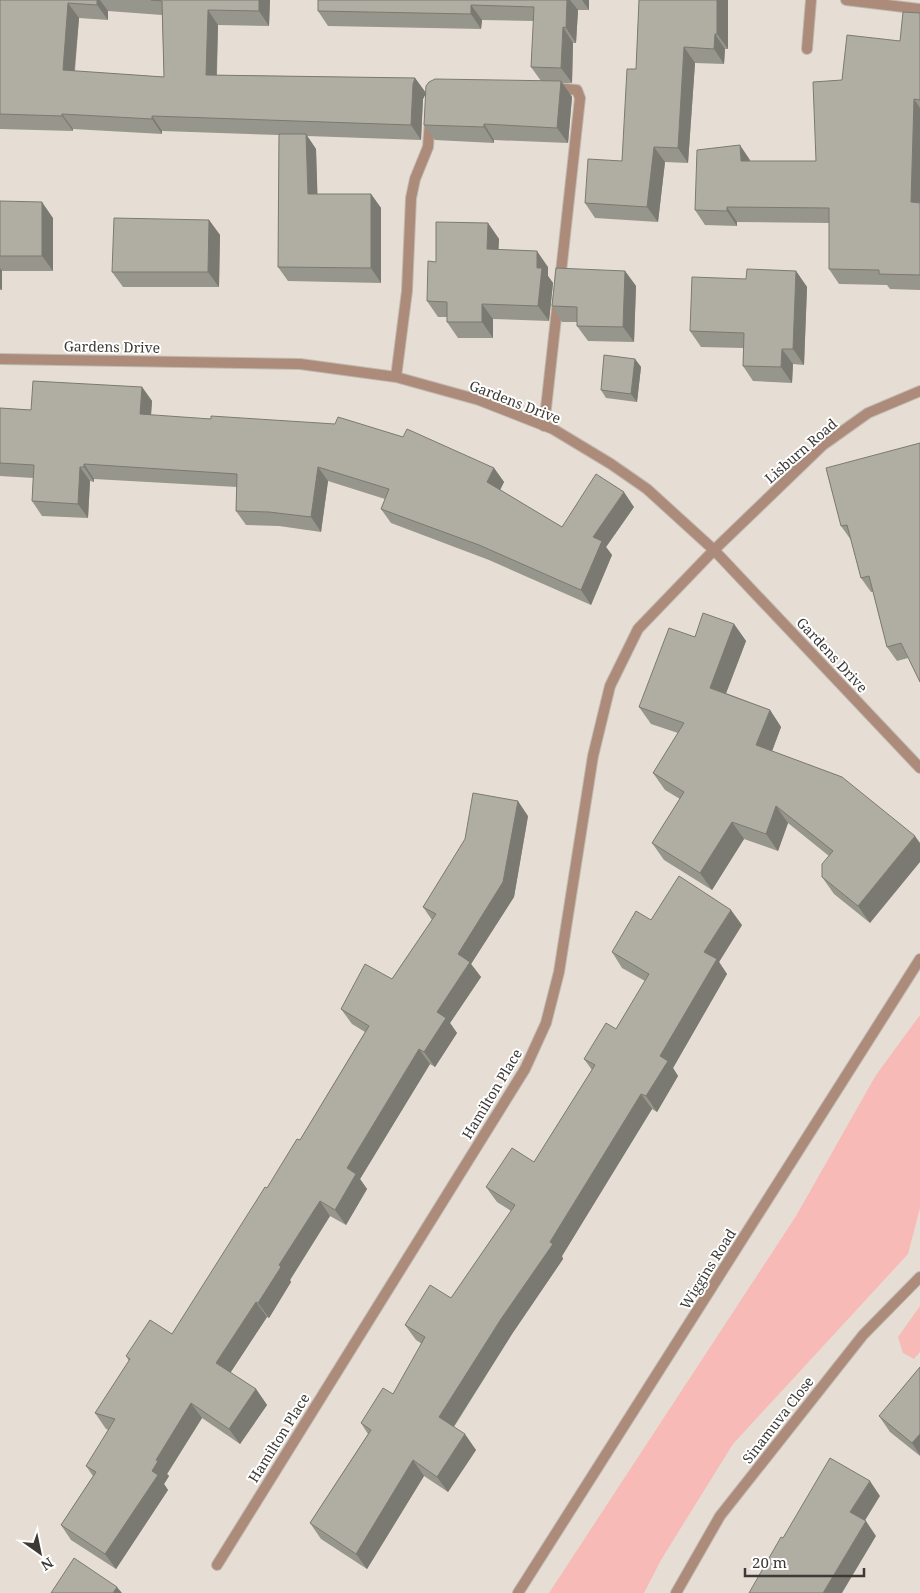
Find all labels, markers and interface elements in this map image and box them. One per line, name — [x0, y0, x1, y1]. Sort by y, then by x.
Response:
street label: Gardens Drive — [64, 336, 160, 357]
street label: Gardens Drive — [467, 375, 564, 428]
street label: Lisburn Road — [760, 414, 841, 487]
street label: Gardens Drive — [793, 613, 872, 696]
street label: Hamilton Place — [457, 1045, 526, 1142]
street label: Wiggins Road — [675, 1225, 740, 1313]
street label: Sinamuva Close — [738, 1372, 818, 1467]
street label: Hamilton Place — [244, 1390, 314, 1486]
north arrow — [15, 1528, 65, 1578]
scale bar — [745, 1546, 864, 1578]
text: 20 m — [752, 1552, 787, 1572]
text: N — [38, 1553, 57, 1575]

